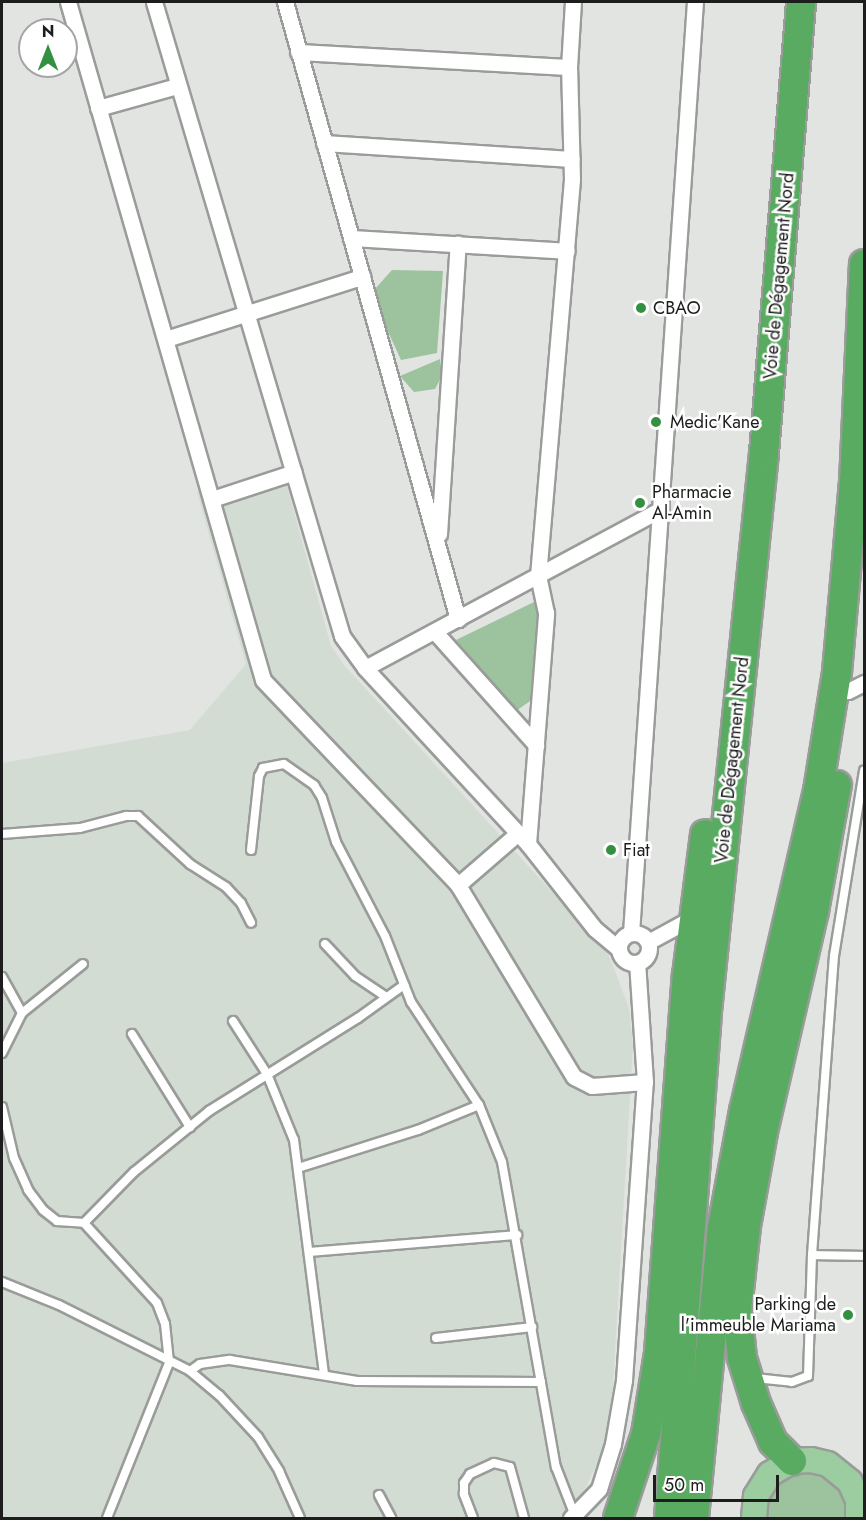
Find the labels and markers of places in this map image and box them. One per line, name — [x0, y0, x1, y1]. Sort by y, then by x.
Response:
place label: CBAO — [653, 297, 701, 319]
marker: CBAO — [634, 301, 648, 315]
place label: Medic'Kane — [670, 411, 760, 433]
marker: Medic'Kane — [647, 413, 665, 431]
place label: Pharmacie Al-Amin — [652, 482, 731, 524]
marker: Pharmacie Al-Amin — [633, 496, 647, 510]
place label: Fiat — [623, 839, 650, 861]
marker: Fiat — [604, 843, 618, 857]
place label: Parking de l'immeuble Mariama — [681, 1294, 836, 1336]
marker: Parking de l'immeuble Mariama — [841, 1308, 855, 1322]

